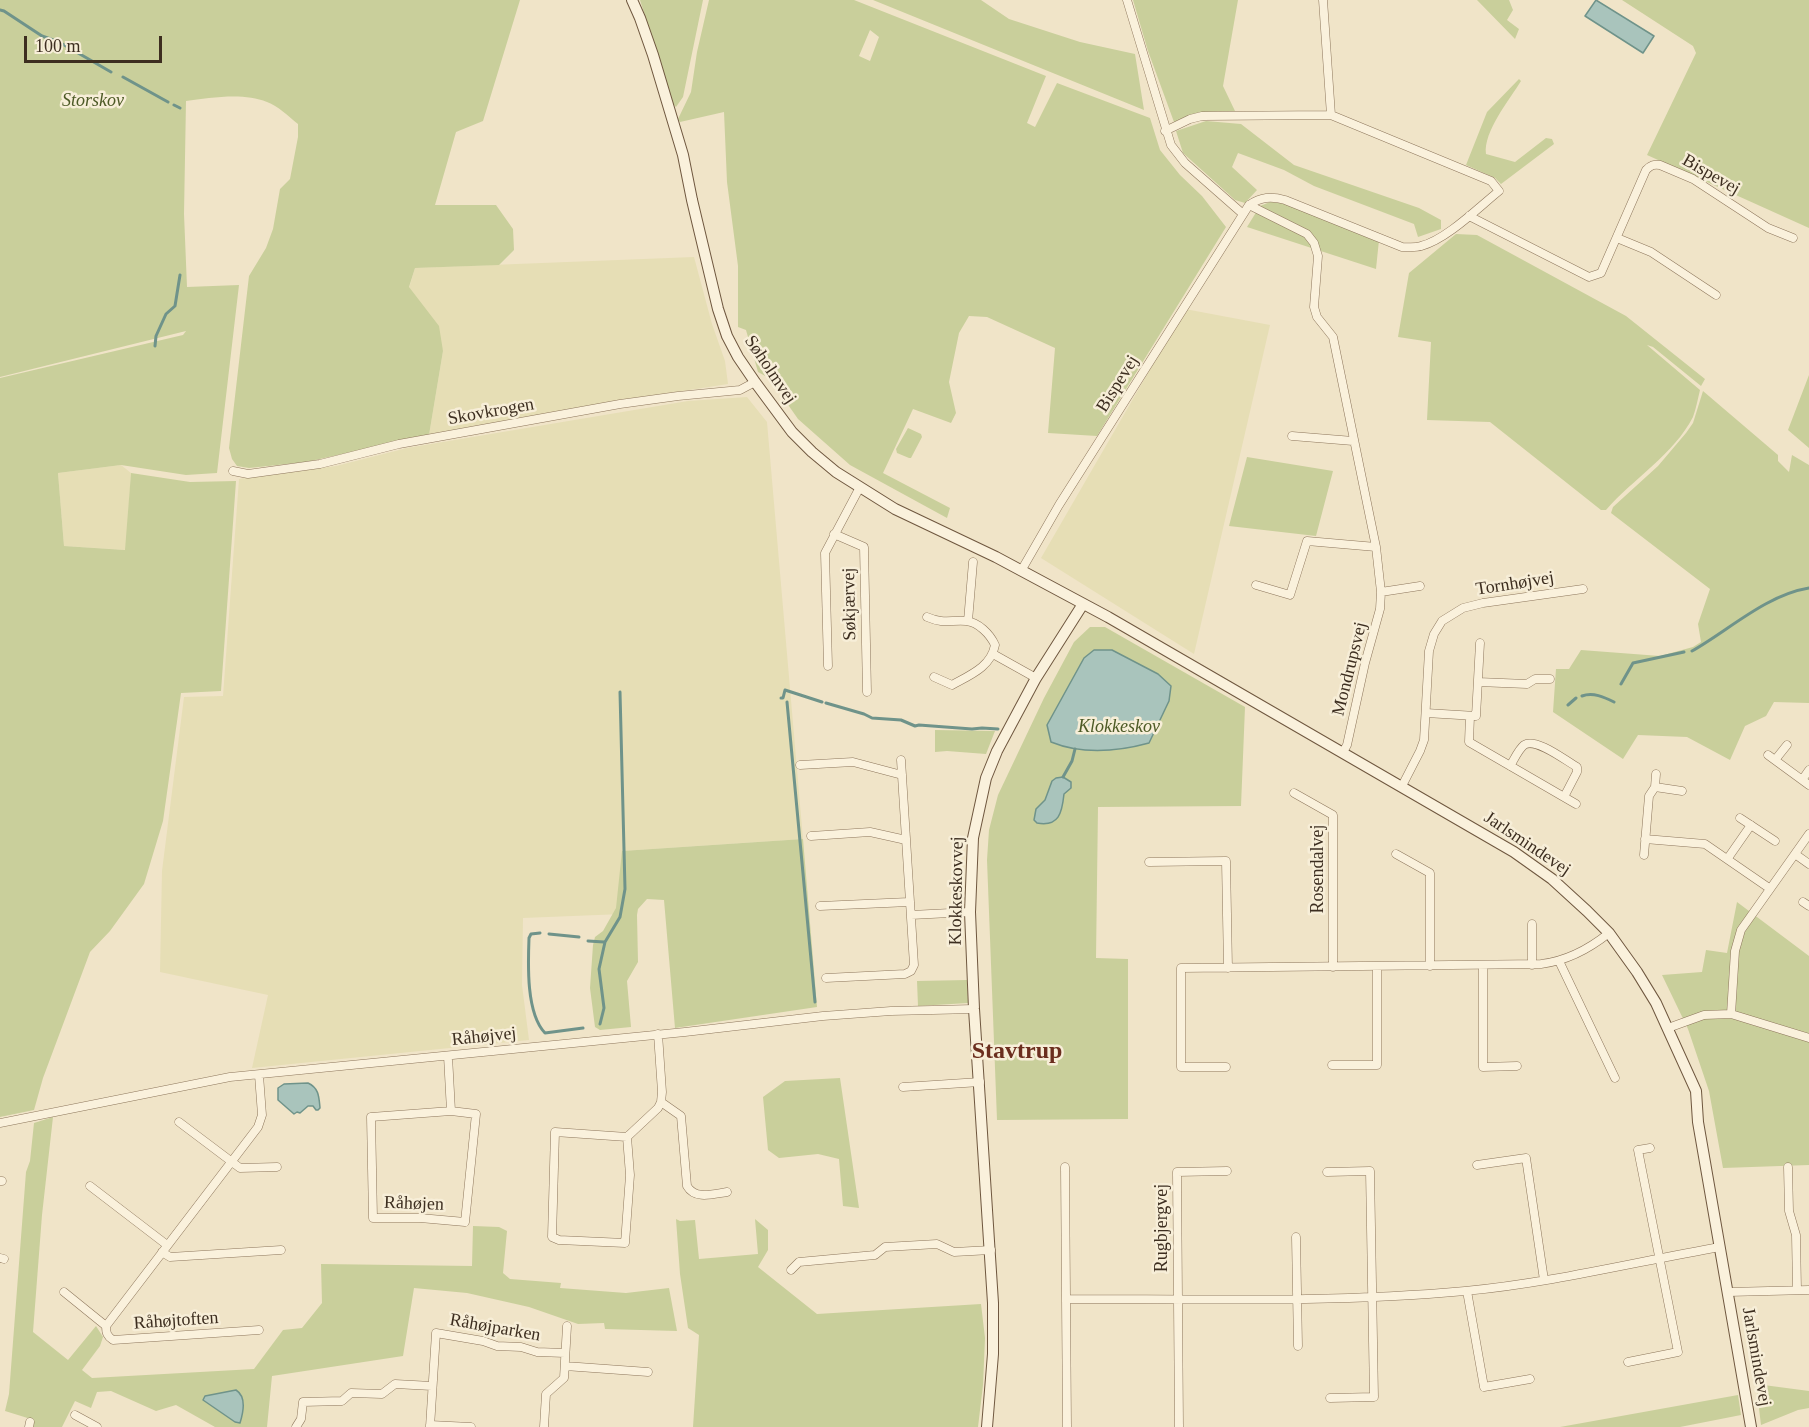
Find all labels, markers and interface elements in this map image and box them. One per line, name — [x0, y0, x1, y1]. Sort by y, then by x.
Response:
scale bar — [27, 24, 165, 62]
text: 100 m — [35, 36, 81, 56]
park label: Storskov — [62, 90, 124, 112]
street label: Bispevej — [1678, 150, 1744, 200]
street label: Søholmvej — [739, 332, 801, 408]
street label: Bispevej — [1092, 352, 1144, 416]
street label: Skovkrogen — [446, 394, 536, 430]
street label: Søkjærvej — [839, 567, 861, 641]
street label: Tornhøjvej — [1474, 567, 1556, 601]
street label: Mondrupsvej — [1328, 620, 1372, 718]
park label: Klokkeskov — [1078, 716, 1160, 738]
street label: Jarlsmindevej — [1480, 807, 1574, 881]
street label: Rosendalvej — [1307, 825, 1329, 913]
street label: Klokkeskovvej — [945, 836, 969, 946]
street label: Råhøjvej — [451, 1023, 517, 1051]
district label: Stavtrup — [972, 1038, 1062, 1066]
street label: Rugbjergvej — [1151, 1184, 1173, 1272]
street label: Råhøjen — [384, 1192, 444, 1216]
street label: Jarlsmindevej — [1737, 1306, 1775, 1408]
street label: Råhøjtoften — [133, 1307, 219, 1335]
street label: Råhøjparken — [448, 1309, 542, 1347]

